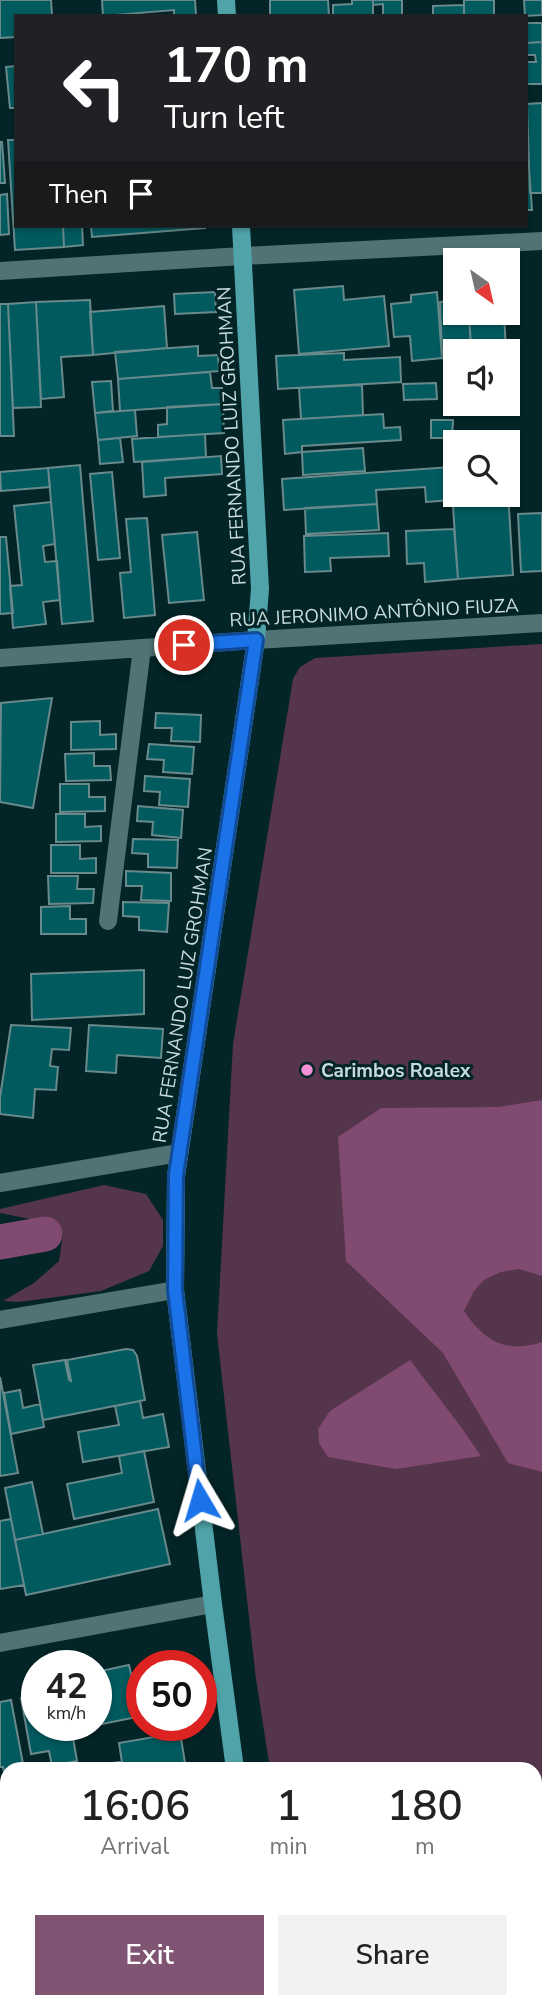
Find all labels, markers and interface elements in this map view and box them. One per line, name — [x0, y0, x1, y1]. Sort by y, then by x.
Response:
text: 170 m — [164, 32, 308, 99]
icon: left — [49, 42, 140, 133]
text: Turn left — [164, 96, 284, 139]
icon: arrive — [122, 175, 160, 213]
text: Then — [49, 177, 108, 212]
north arrow — [443, 248, 520, 326]
map controls — [443, 248, 520, 507]
street label: RUA FERNANDO LUIZ GROHMAN — [211, 286, 253, 586]
button: sound — [443, 339, 520, 416]
button: search — [443, 430, 520, 507]
street label: RUA JERONIMO ANTÔNIO FIUZA — [229, 592, 520, 634]
pin — [154, 615, 214, 675]
icon: arrive — [165, 626, 203, 664]
street label: RUA FERNANDO LUIZ GROHMAN — [147, 845, 219, 1145]
place label: Carimbos Roalex — [321, 1058, 471, 1084]
marker: Carimbos Roalex — [299, 1062, 315, 1078]
position arrow — [163, 1463, 237, 1537]
speed limit sign: 50 — [126, 1650, 217, 1741]
text: 42 — [45, 1663, 88, 1710]
text: km/h — [47, 1701, 86, 1725]
text: 16:06 — [79, 1778, 190, 1835]
text: 1 — [276, 1778, 301, 1835]
text: 180 — [387, 1778, 463, 1835]
text: Arrival — [100, 1831, 169, 1862]
text: min — [270, 1831, 308, 1862]
text: m — [415, 1831, 435, 1862]
button: Exit — [35, 1915, 264, 1995]
button: Share — [278, 1915, 507, 1995]

